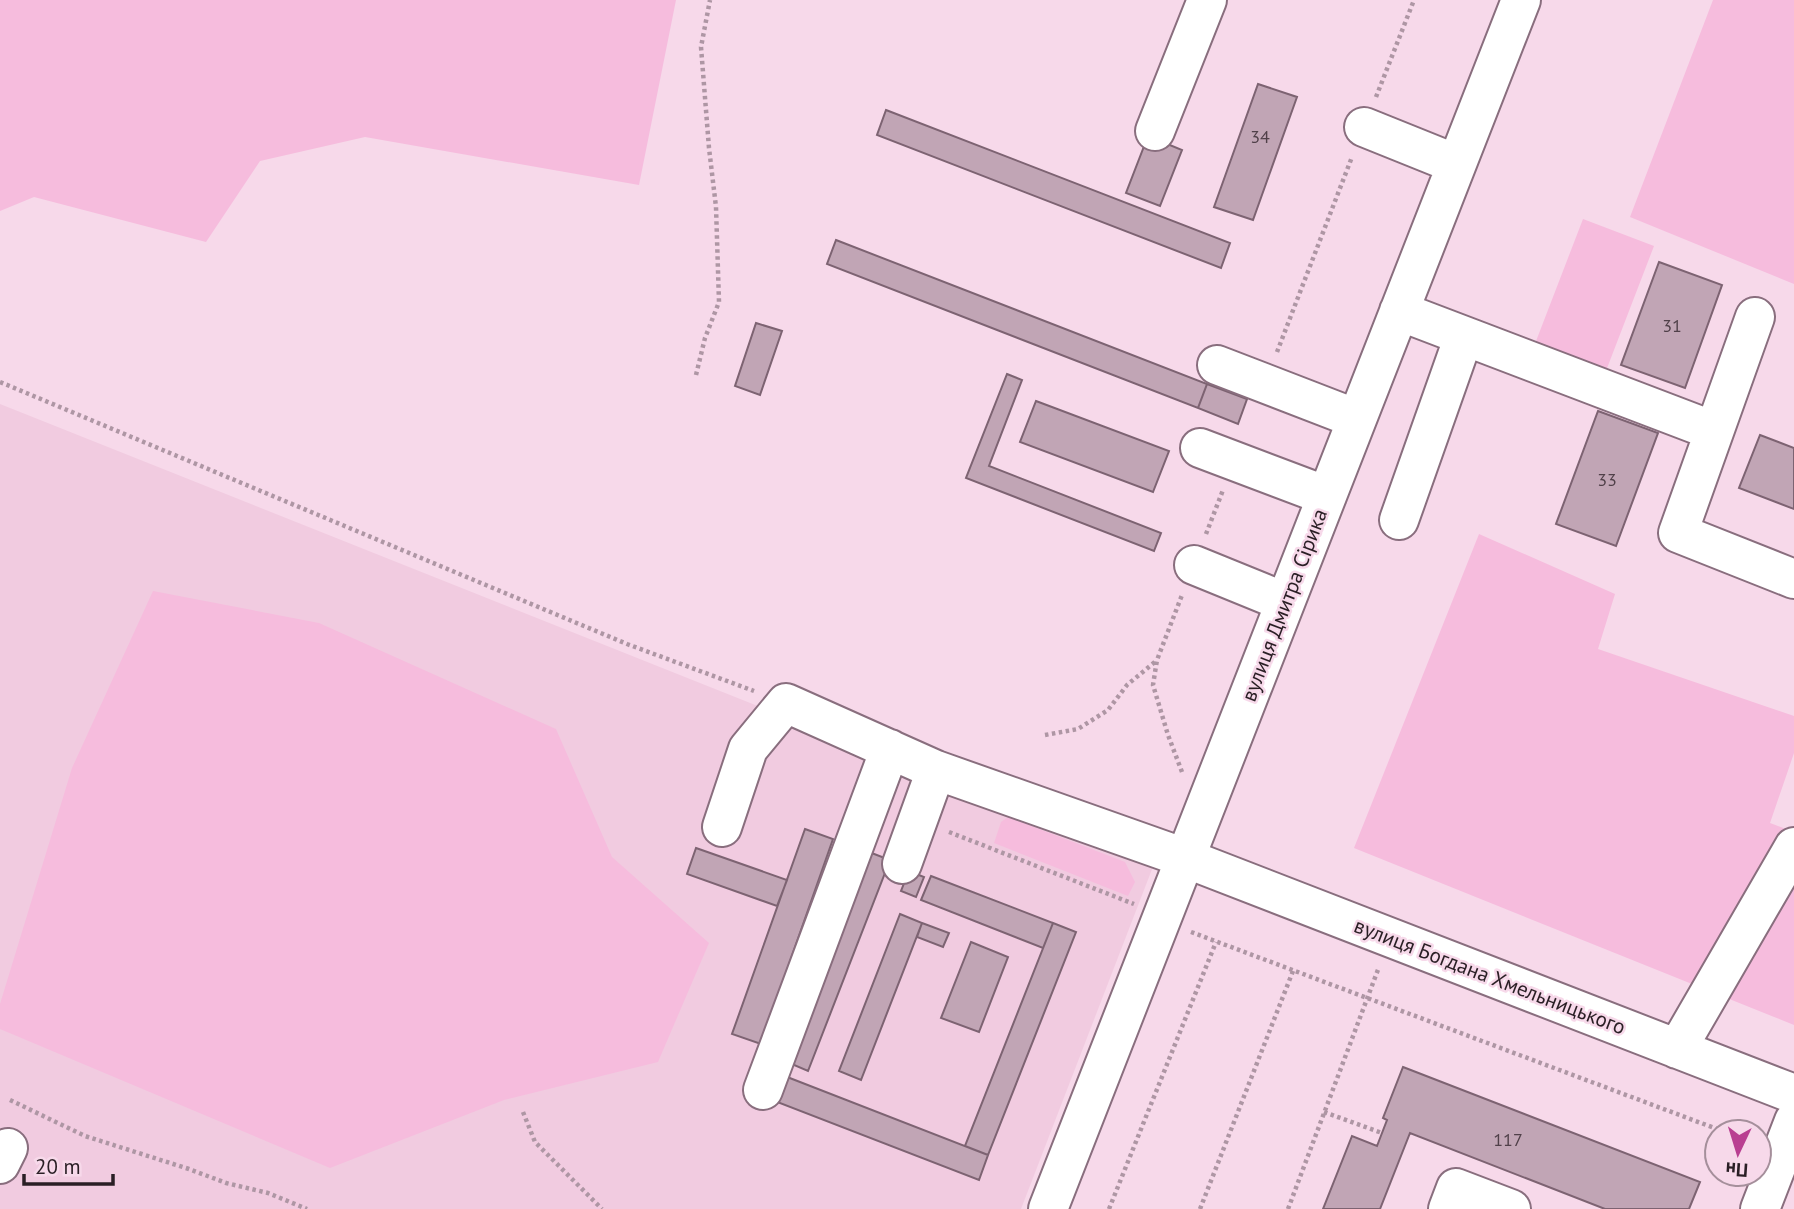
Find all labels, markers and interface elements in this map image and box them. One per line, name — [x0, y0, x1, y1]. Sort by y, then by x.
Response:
house number: 34 — [1250, 125, 1270, 148]
house number: 31 — [1662, 314, 1682, 337]
house number: 33 — [1597, 468, 1617, 491]
street label: вулиця Дмитра Сірика — [1235, 505, 1333, 705]
street label: вулиця Богдана Хмельницького — [1350, 912, 1630, 1040]
north arrow — [1703, 1118, 1773, 1188]
house number: 117 — [1493, 1128, 1523, 1151]
scale bar — [24, 1142, 114, 1186]
text: 20 m — [35, 1153, 81, 1180]
text: Пн — [1725, 1157, 1749, 1183]

